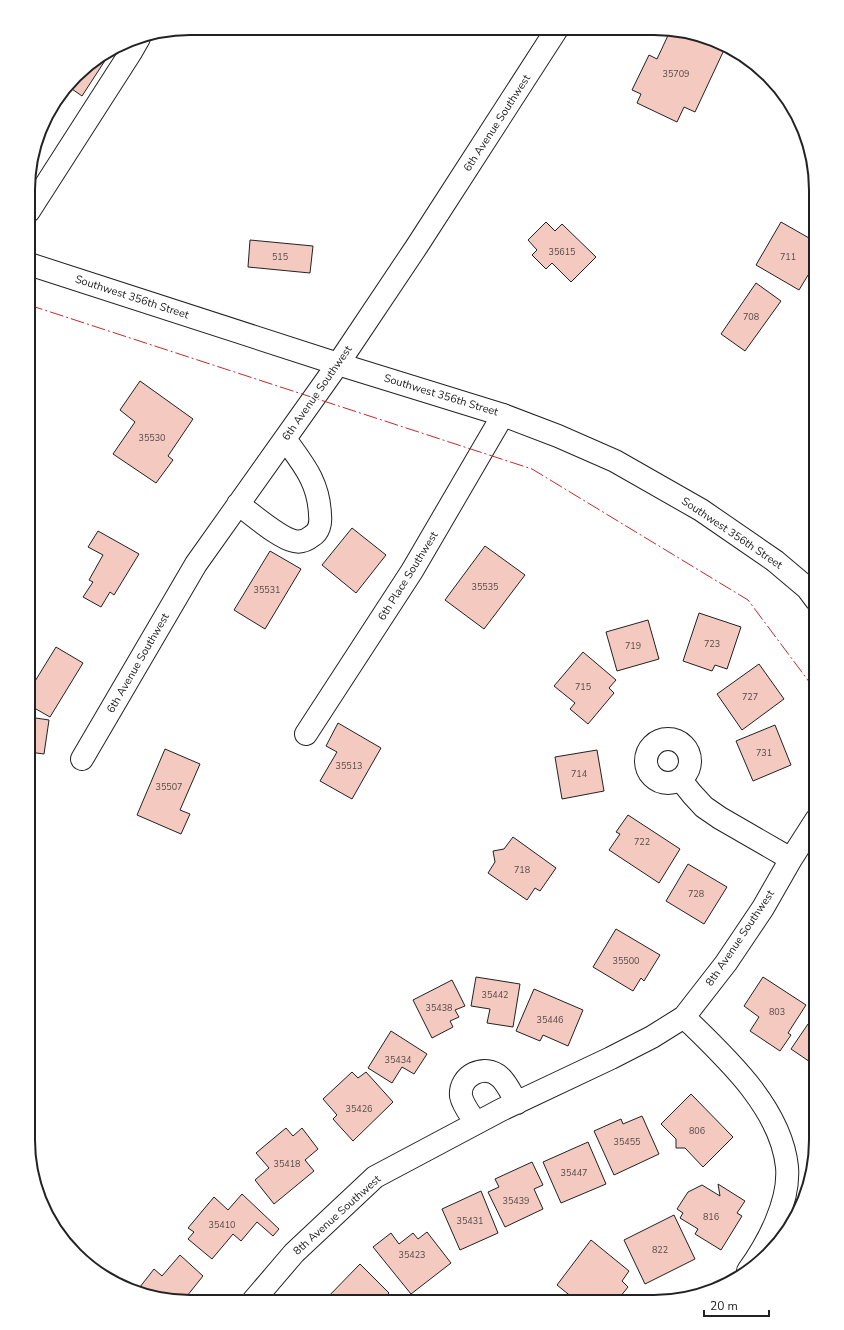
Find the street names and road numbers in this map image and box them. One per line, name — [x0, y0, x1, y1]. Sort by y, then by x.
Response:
street label: 6th Avenue Southwest — [460, 71, 534, 174]
street label: Southwest 356th Street — [73, 272, 191, 323]
street label: 6th Avenue Southwest — [278, 342, 356, 444]
street label: Southwest 356th Street — [382, 370, 500, 420]
street label: Southwest 356th Street — [679, 494, 786, 573]
street label: 6th Place Southwest — [374, 528, 442, 623]
street label: 6th Avenue Southwest — [103, 610, 173, 716]
street label: 8th Avenue Southwest — [702, 887, 778, 989]
street label: 8th Avenue Southwest — [290, 1172, 384, 1258]

